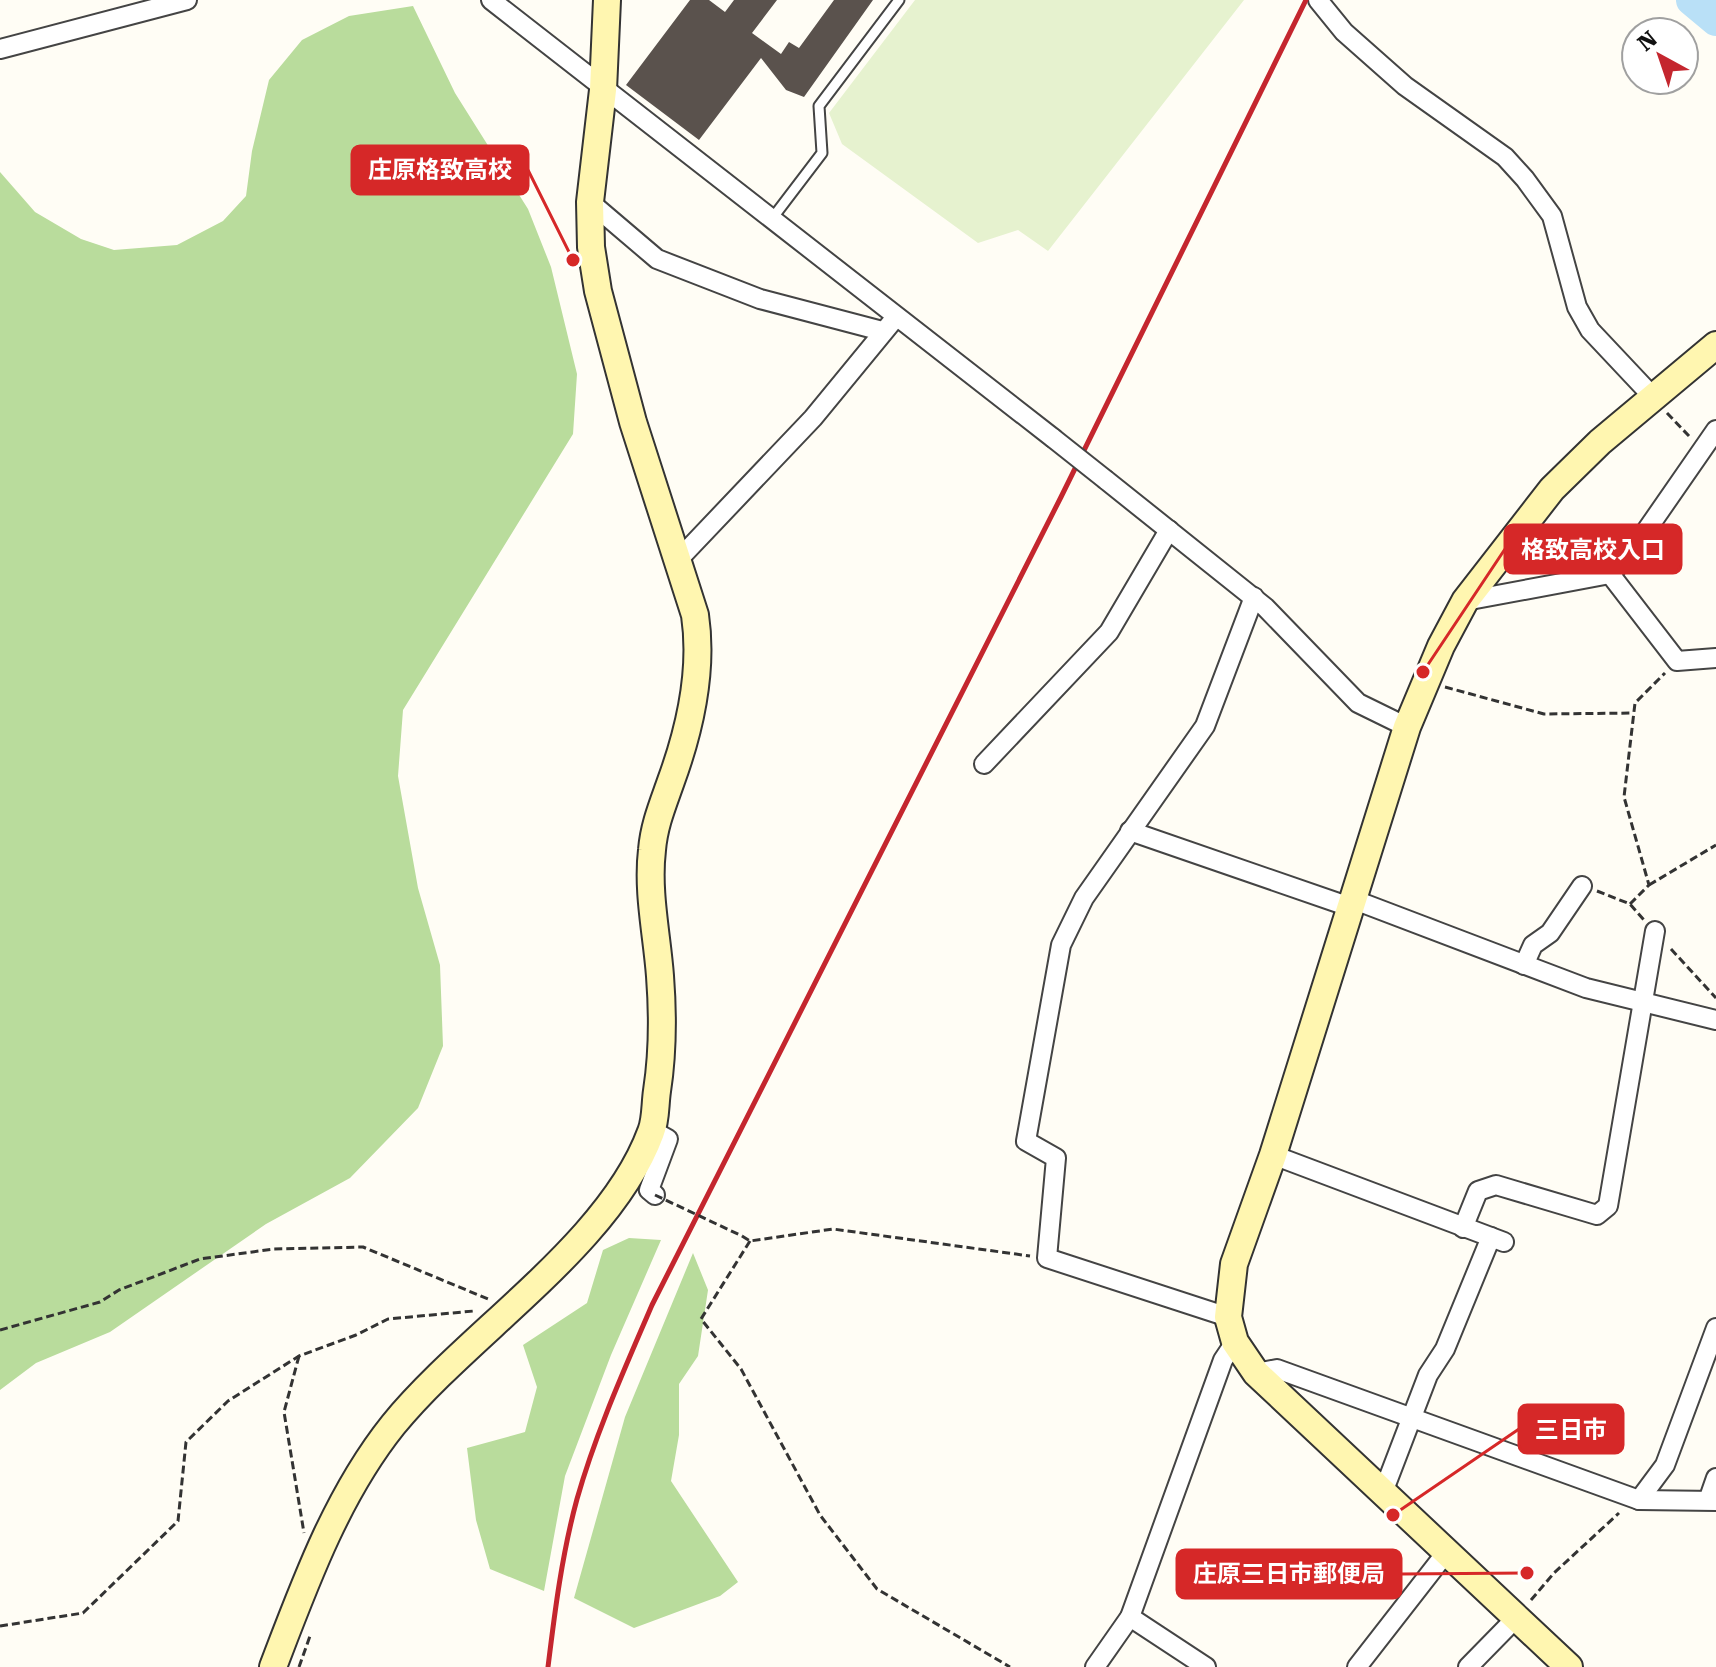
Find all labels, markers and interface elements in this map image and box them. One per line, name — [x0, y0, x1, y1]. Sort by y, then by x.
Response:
north arrow — [1620, 16, 1700, 96]
text: N — [1633, 26, 1662, 56]
callout: 庄原格致高校 — [352, 146, 528, 194]
text: 庄原格致高校 — [368, 156, 512, 184]
callout: 格致高校入口 — [1505, 525, 1681, 573]
text: 格致高校入口 — [1521, 536, 1665, 564]
callout: 三日市 — [1519, 1405, 1623, 1453]
text: 三日市 — [1535, 1416, 1607, 1444]
callout: 庄原三日市郵便局 — [1177, 1550, 1401, 1598]
text: 庄原三日市郵便局 — [1193, 1560, 1385, 1588]

